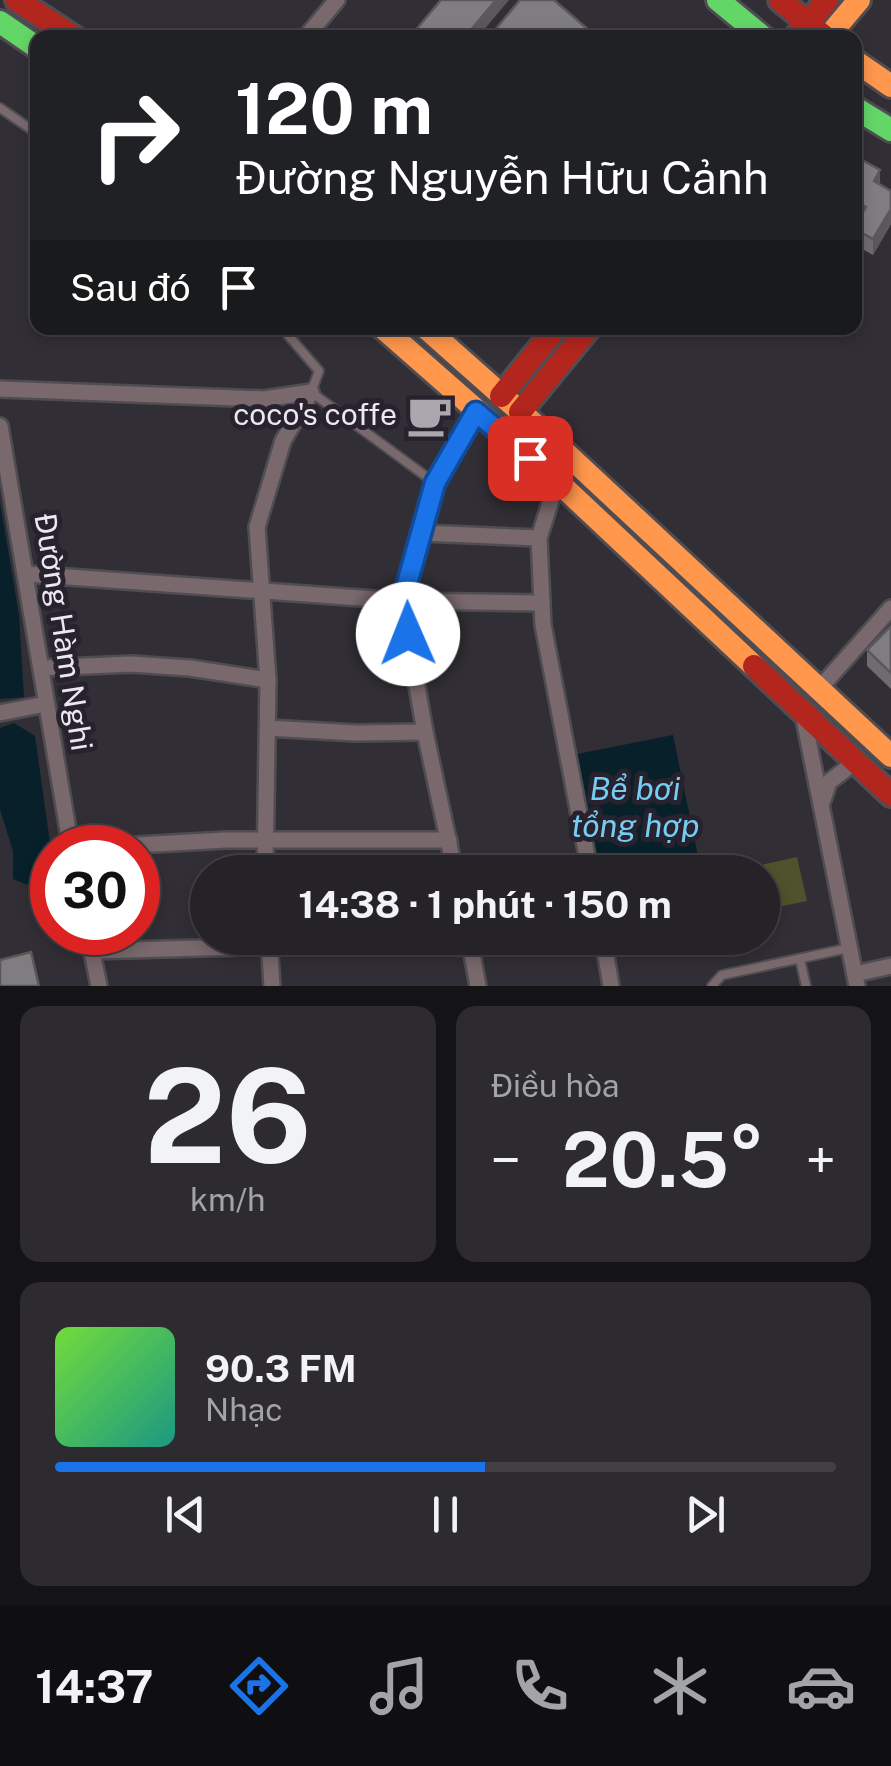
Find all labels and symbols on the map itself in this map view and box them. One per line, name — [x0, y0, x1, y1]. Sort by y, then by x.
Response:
cafe icon: coco's coffe — [406, 391, 454, 439]
place label: coco's coffe — [233, 396, 397, 432]
pin — [488, 416, 573, 501]
street label: Đường Hàm Nghi — [27, 511, 101, 753]
position arrow — [356, 582, 460, 686]
water label: Bể bơi tổng hợp — [571, 770, 699, 844]
speed limit sign: 30 — [30, 825, 160, 955]

